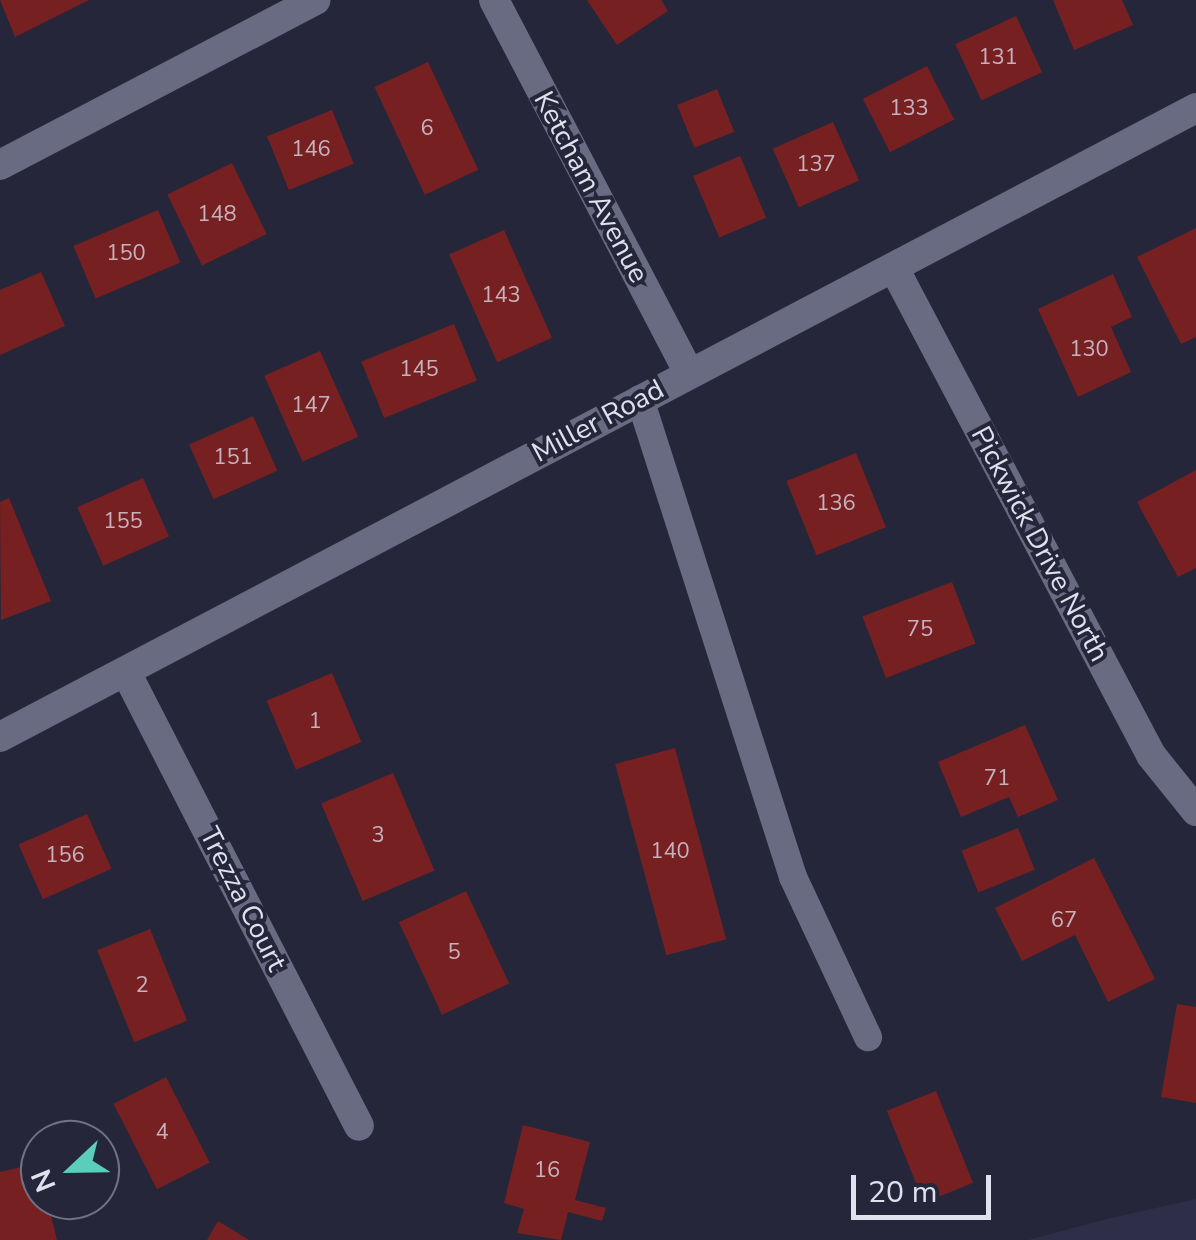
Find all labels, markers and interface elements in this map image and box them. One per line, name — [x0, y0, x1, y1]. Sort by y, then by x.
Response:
house number: 131 — [978, 45, 1018, 71]
street label: Ketcham Avenue — [526, 86, 656, 288]
house number: 133 — [889, 96, 929, 122]
house number: 6 — [420, 116, 434, 142]
house number: 146 — [291, 137, 331, 163]
house number: 137 — [796, 152, 836, 178]
house number: 148 — [197, 202, 237, 228]
house number: 150 — [106, 241, 146, 267]
house number: 143 — [481, 283, 521, 309]
house number: 130 — [1069, 337, 1109, 363]
house number: 145 — [399, 357, 439, 383]
street label: Miller Road — [526, 372, 670, 470]
house number: 147 — [291, 393, 331, 419]
street label: Pickwick Drive North — [964, 421, 1116, 667]
house number: 151 — [213, 445, 253, 471]
house number: 136 — [816, 491, 856, 517]
house number: 155 — [103, 509, 143, 535]
house number: 75 — [907, 617, 933, 643]
house number: 1 — [308, 709, 322, 735]
house number: 71 — [984, 766, 1010, 792]
street label: Trezza Court — [192, 821, 294, 977]
house number: 3 — [371, 823, 385, 849]
house number: 140 — [650, 839, 690, 865]
house number: 156 — [45, 843, 85, 869]
house number: 67 — [1051, 908, 1077, 934]
house number: 5 — [447, 940, 461, 966]
house number: 2 — [135, 973, 149, 999]
north arrow — [20, 1120, 120, 1220]
house number: 4 — [155, 1120, 169, 1146]
scale bar — [856, 1155, 996, 1217]
house number: 16 — [534, 1158, 560, 1184]
text: N — [23, 1164, 66, 1197]
text: 20 m — [868, 1172, 937, 1213]

